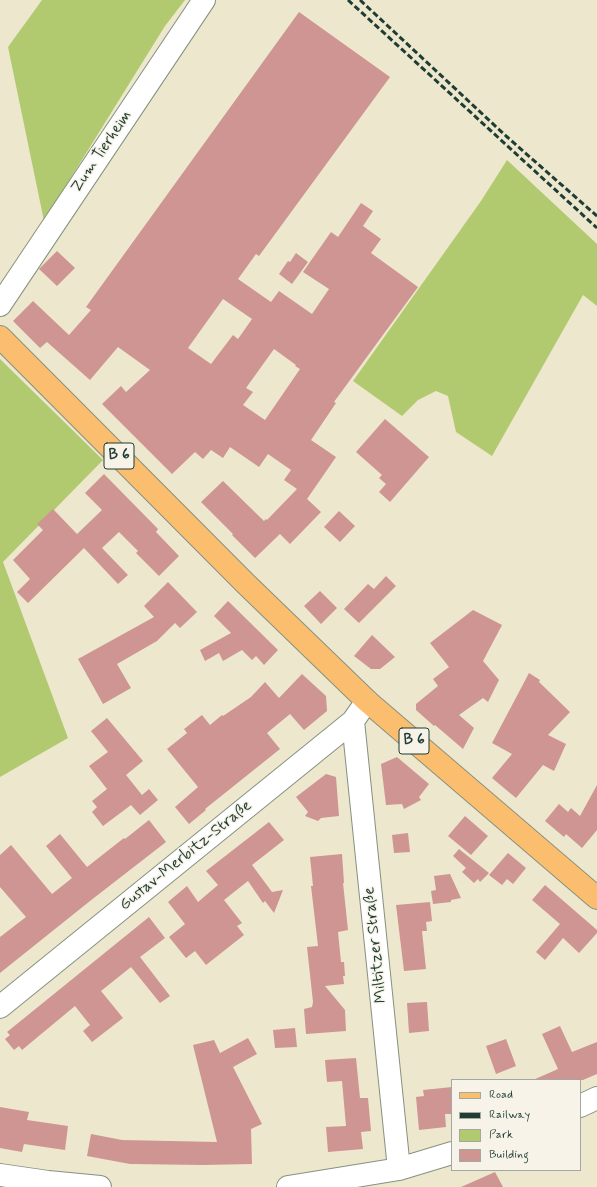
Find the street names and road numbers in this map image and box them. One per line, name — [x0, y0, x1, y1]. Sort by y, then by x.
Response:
street label: Zum Tierheim — [68, 107, 136, 197]
road number: B 6 — [104, 443, 134, 469]
road number: B 6 — [399, 728, 429, 754]
street label: Gustav-Merbitz-Straße — [116, 797, 256, 915]
street label: Miltitzer Straße — [360, 886, 392, 1004]

